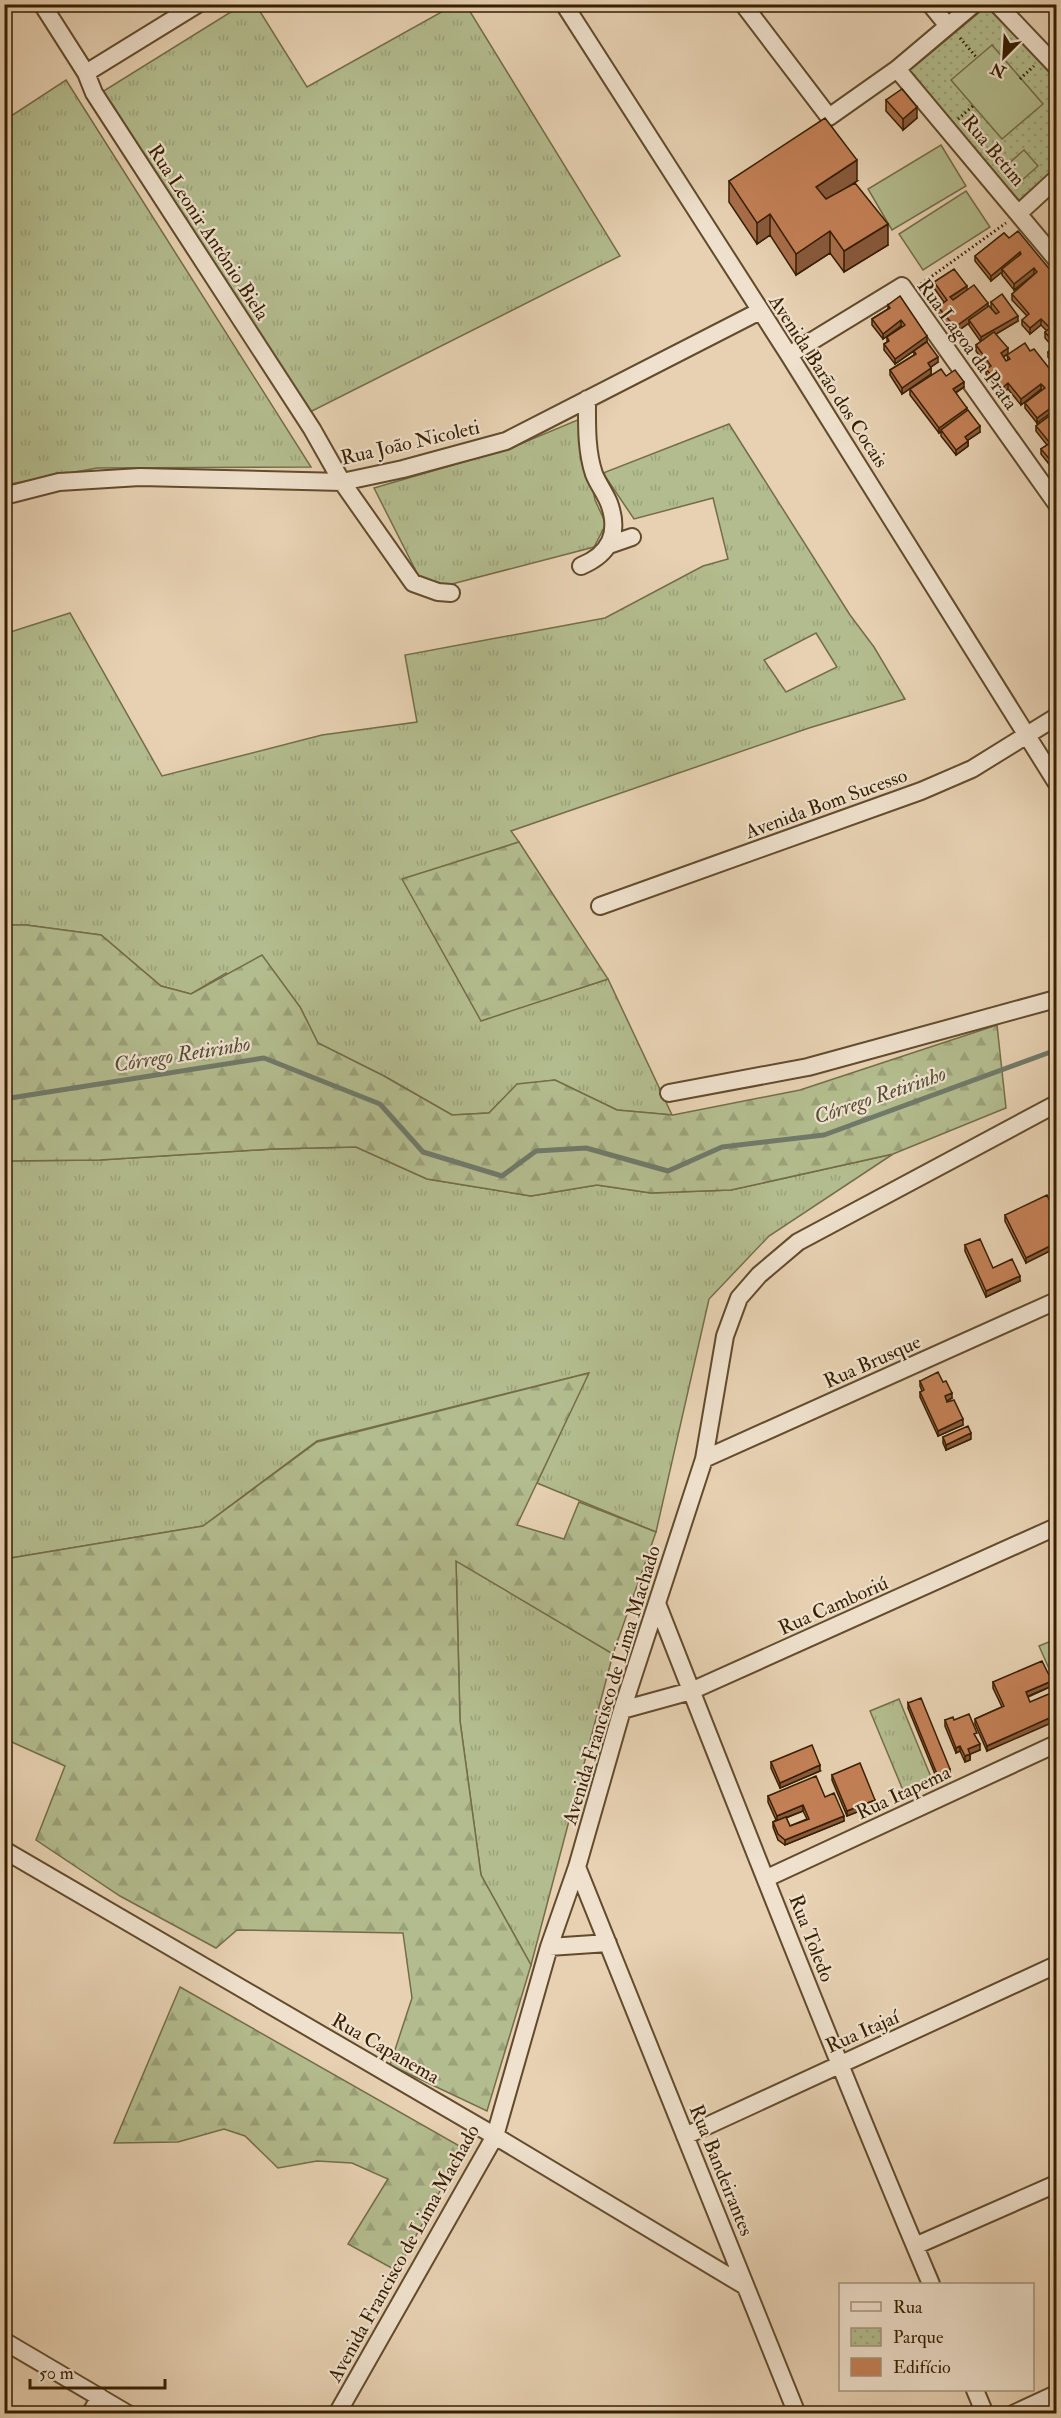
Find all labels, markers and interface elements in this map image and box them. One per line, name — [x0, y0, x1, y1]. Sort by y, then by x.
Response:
north arrow — [974, 27, 1034, 87]
text: N — [987, 57, 1010, 82]
street label: Rua Betim — [957, 109, 1031, 192]
street label: Rua Leonir Antônio Biela — [142, 140, 275, 326]
street label: Rua Lagoa da Prata — [912, 274, 1024, 415]
street label: Avenida Barão dos Cocais — [763, 289, 894, 472]
street label: Rua João Nicoleti — [338, 414, 482, 471]
street label: Avenida Bom Sucesso — [741, 763, 911, 845]
water label: Córrego Retirinho — [112, 1030, 252, 1079]
water label: Córrego Retirinho — [811, 1060, 950, 1131]
street label: Rua Brusque — [820, 1329, 925, 1394]
street label: Avenida Francisco de Lima Machado — [557, 1542, 666, 1829]
street label: Rua Camboriú — [774, 1570, 892, 1641]
street label: Rua Itapema — [852, 1759, 956, 1826]
street label: Rua Toledo — [783, 1891, 840, 1985]
street label: Rua Itajaí — [822, 2004, 904, 2059]
street label: Rua Capanema — [327, 2008, 445, 2091]
street label: Rua Bandeirantes — [684, 2101, 759, 2240]
street label: Avenida Francisco de Lima Machado — [322, 2120, 485, 2387]
legend — [839, 2283, 1034, 2391]
text: Rua — [893, 2296, 923, 2319]
text: Parque — [893, 2326, 944, 2349]
scale bar — [30, 2352, 165, 2390]
text: Edifício — [893, 2356, 951, 2379]
text: 50 m — [39, 2362, 74, 2385]

